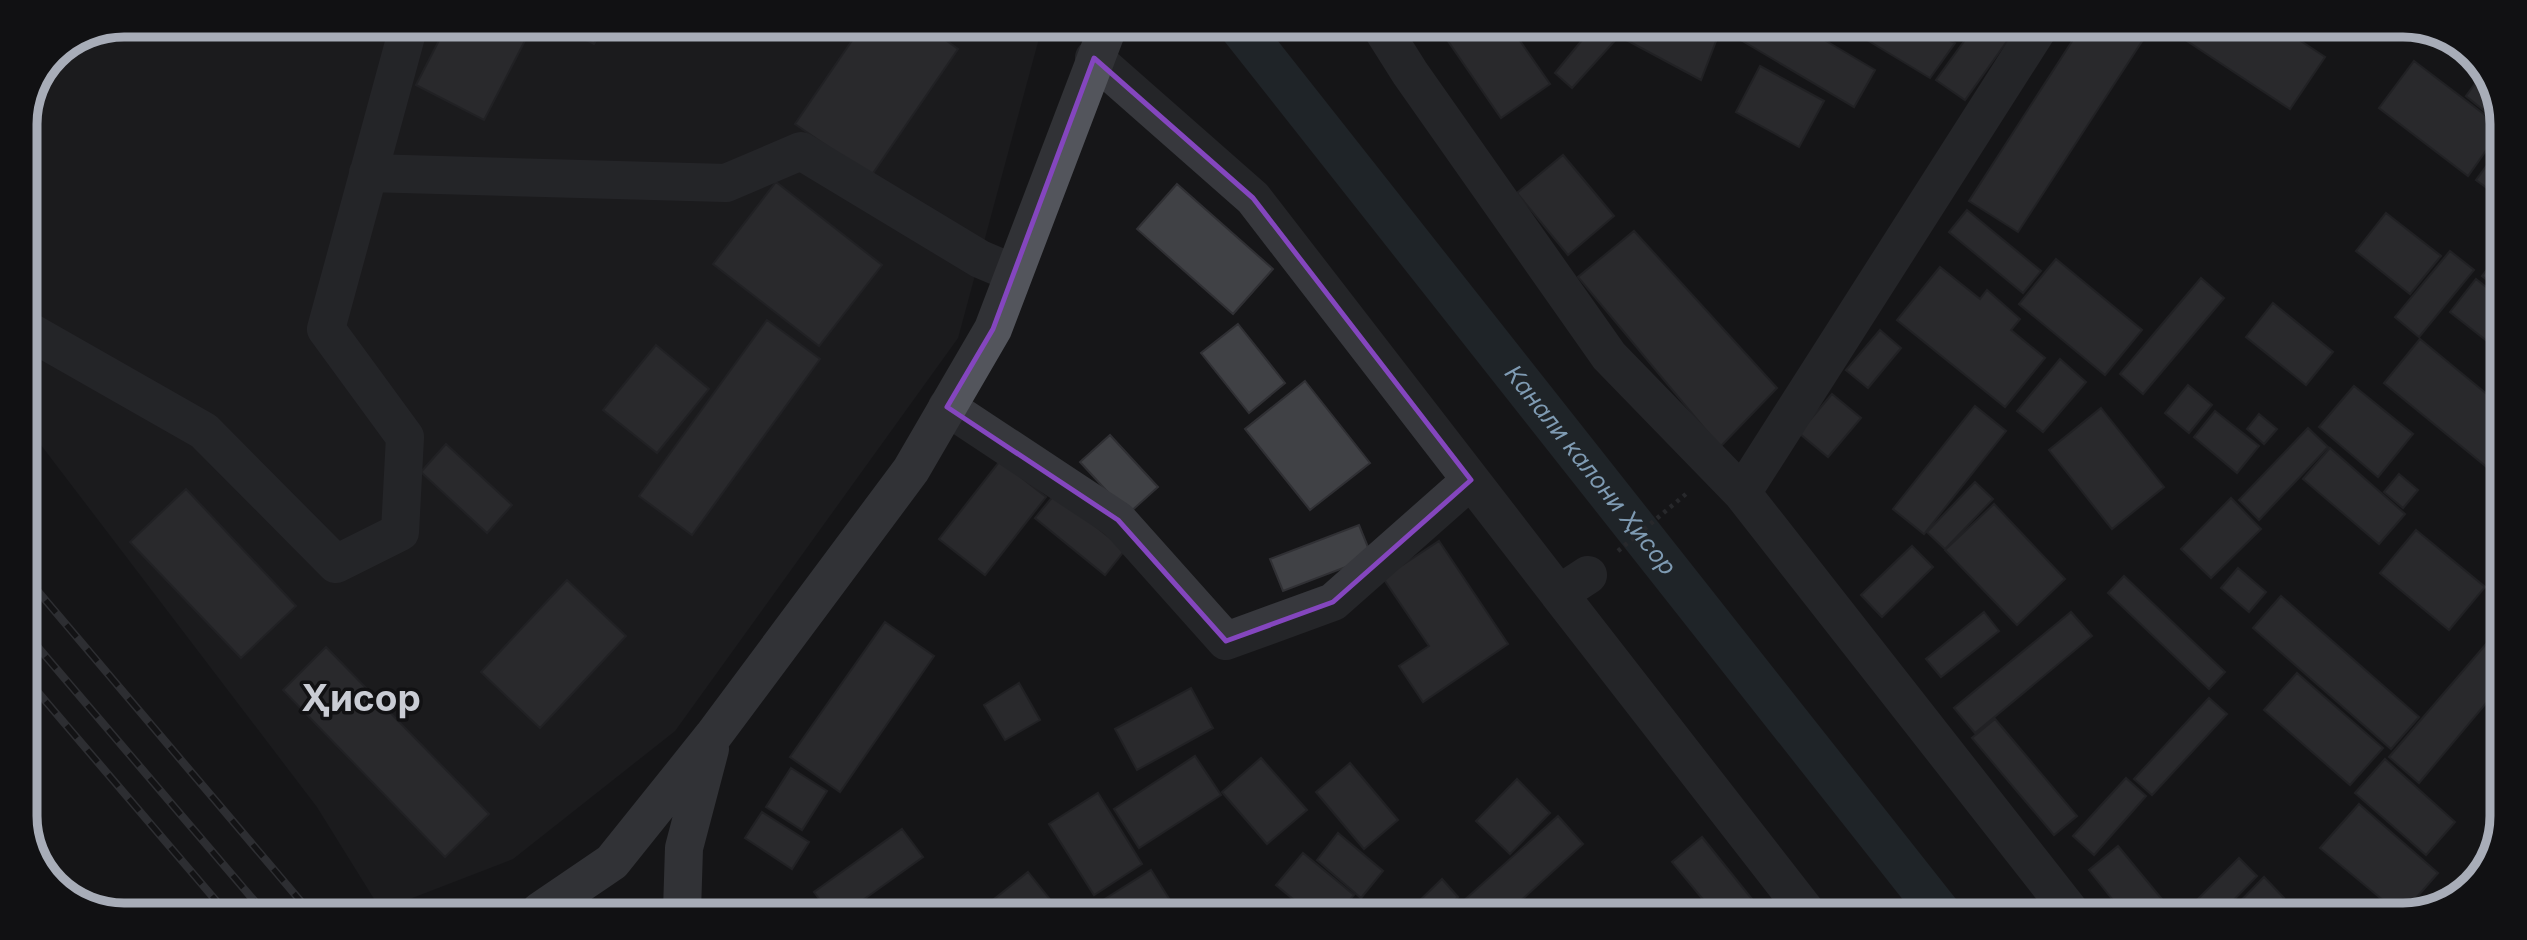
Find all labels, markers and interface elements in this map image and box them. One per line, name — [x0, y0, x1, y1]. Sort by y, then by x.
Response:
water label: Канали калони Ҳисор — [1499, 359, 1683, 581]
district label: Ҳисор — [301, 675, 421, 720]

